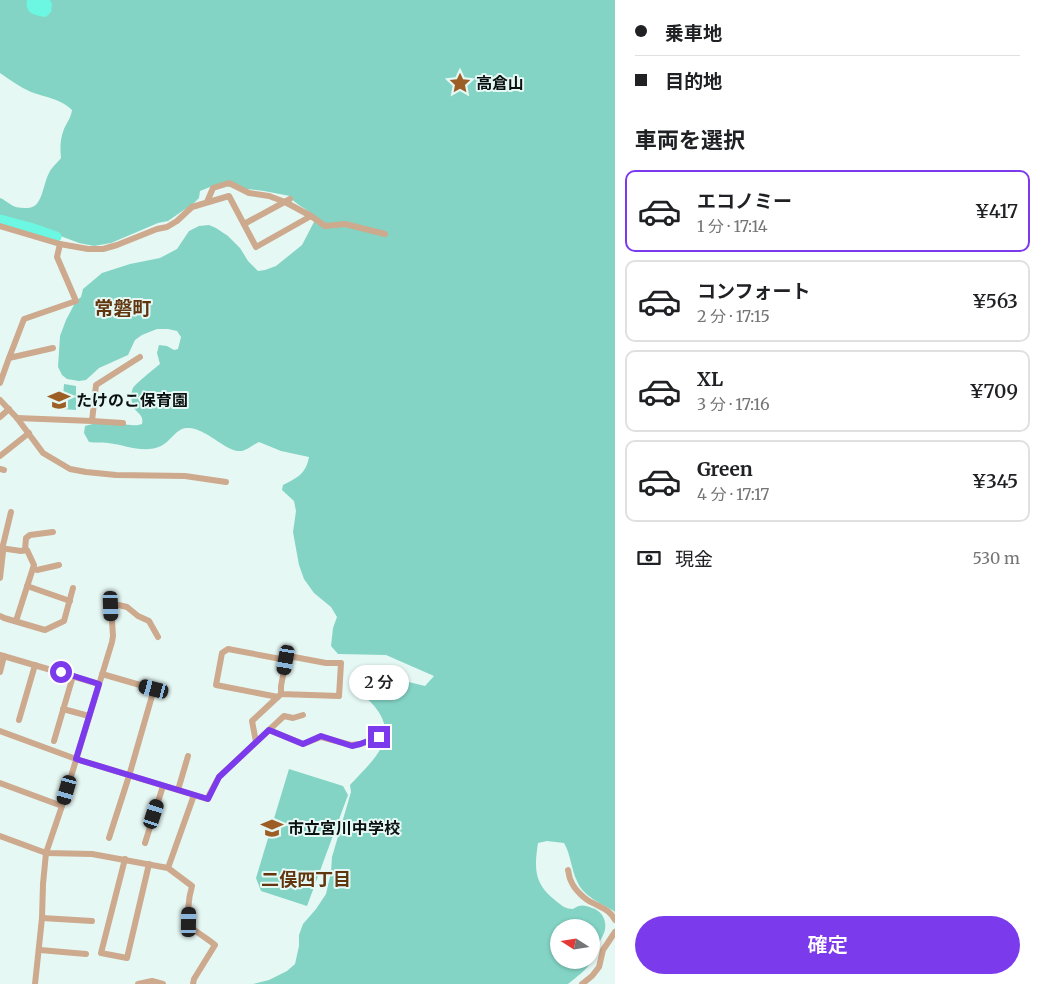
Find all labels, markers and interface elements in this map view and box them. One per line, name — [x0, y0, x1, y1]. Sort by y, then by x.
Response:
text: 乗車地 — [665, 21, 722, 45]
text: 目的地 — [665, 69, 722, 93]
place icon: 高倉山 — [447, 70, 473, 96]
place label: 高倉山 — [476, 73, 524, 93]
text: 車両を選択 — [635, 126, 745, 154]
icon: car — [637, 189, 682, 234]
text: エコノミー — [697, 189, 792, 213]
text: ¥417 — [975, 199, 1018, 223]
text: 1 分 · 17:14 — [697, 216, 768, 236]
icon: car — [637, 279, 682, 324]
text: コンフォート — [697, 279, 810, 303]
text: ¥563 — [972, 289, 1018, 313]
district label: 常磐町 — [94, 296, 152, 320]
text: 2 分 · 17:15 — [697, 306, 770, 326]
text: XL — [697, 367, 723, 391]
icon: car — [637, 369, 682, 414]
text: ¥709 — [969, 379, 1018, 403]
school or university icon: たけのこ保育園 — [46, 387, 72, 413]
place label: たけのこ保育園 — [76, 390, 188, 410]
text: 3 分 · 17:16 — [697, 394, 770, 414]
text: Green — [697, 457, 753, 481]
icon: car — [637, 459, 682, 504]
text: ¥345 — [972, 469, 1018, 493]
text: 4 分 · 17:17 — [697, 484, 769, 504]
icon: cash — [635, 544, 663, 572]
text: 現金 — [675, 547, 713, 571]
text: 530 m — [972, 548, 1020, 568]
car — [102, 591, 119, 621]
car — [276, 644, 295, 676]
route start — [50, 661, 72, 683]
callout: 2 分 — [349, 664, 409, 700]
text: 2 分 — [364, 672, 394, 692]
car — [137, 678, 170, 700]
route end — [368, 726, 390, 748]
car — [55, 774, 78, 806]
car — [142, 797, 165, 831]
school or university icon: 市立宮川中学校 — [259, 815, 285, 841]
place label: 市立宮川中学校 — [288, 818, 400, 838]
district label: 二俣四丁目 — [261, 868, 351, 891]
car — [181, 907, 196, 937]
button: 確定 — [635, 916, 1020, 974]
north arrow — [550, 919, 600, 969]
map controls — [550, 919, 600, 969]

